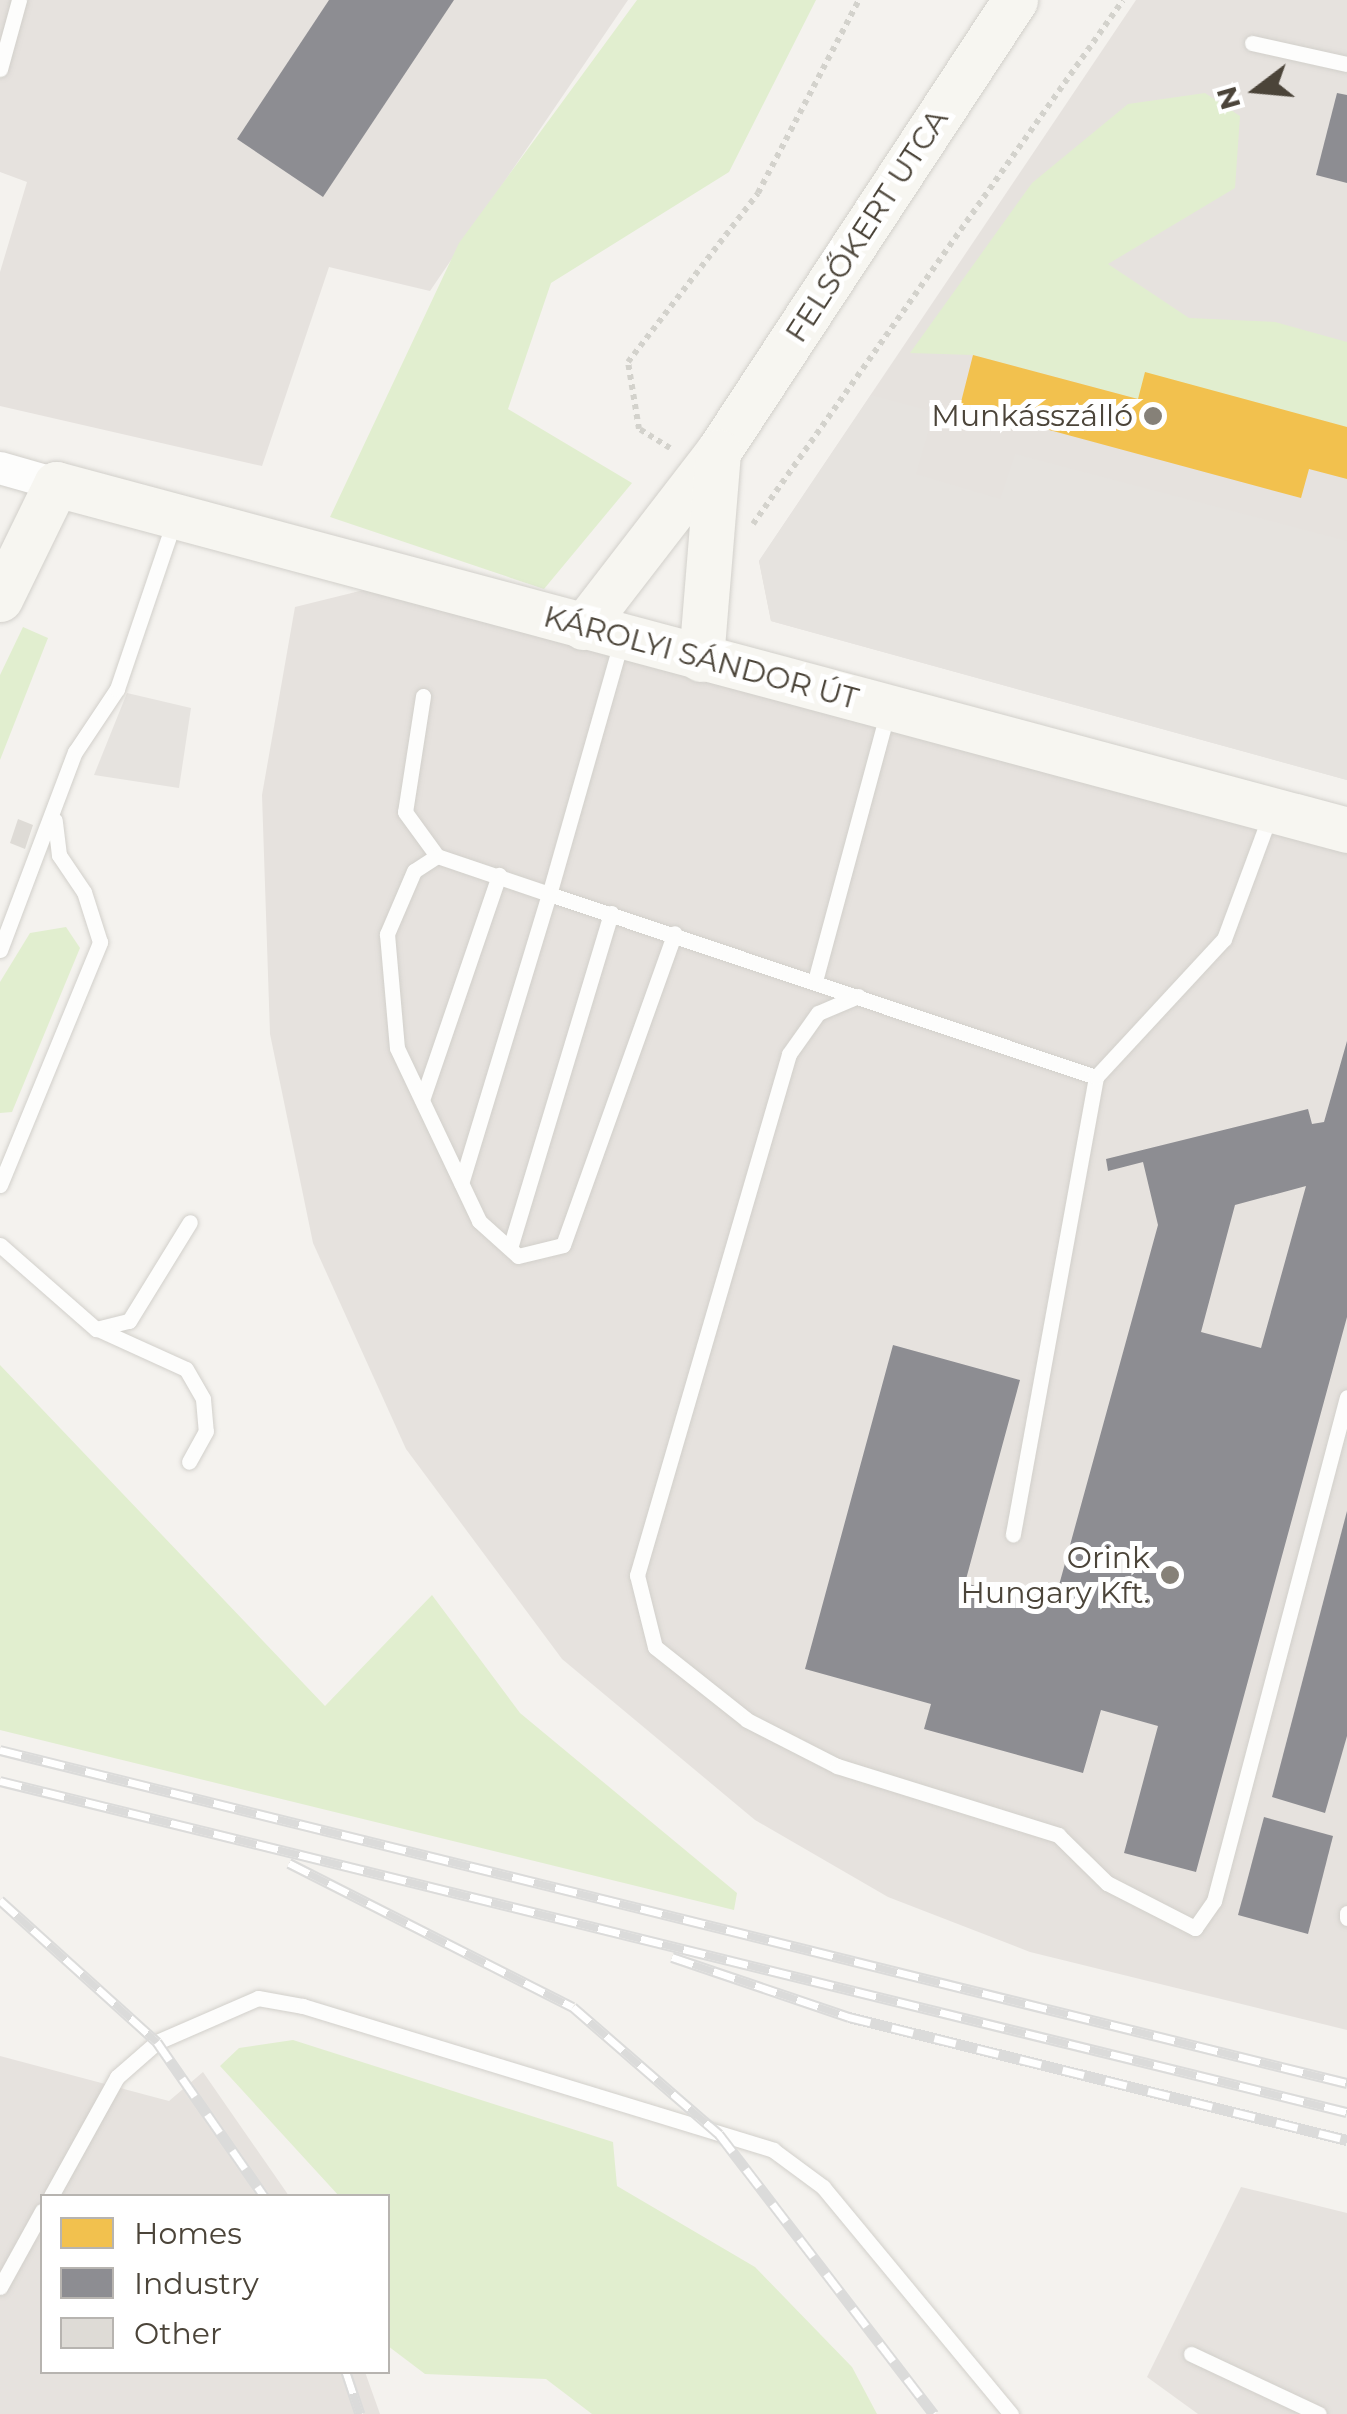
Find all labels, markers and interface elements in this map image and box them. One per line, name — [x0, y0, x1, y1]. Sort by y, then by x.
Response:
north arrow — [1207, 40, 1307, 140]
text: N — [1209, 83, 1248, 114]
street label: FELSŐKERT UTCA — [778, 103, 956, 349]
place label: Munkásszálló — [931, 398, 1133, 434]
marker: Munkásszálló — [1142, 405, 1164, 427]
street label: KÁROLYI SÁNDOR ÚT — [540, 599, 862, 717]
place label: Orink Hungary Kft. — [961, 1540, 1150, 1610]
marker: Orink Hungary Kft. — [1159, 1564, 1181, 1586]
legend — [40, 2194, 390, 2374]
text: Homes — [134, 2215, 242, 2252]
text: Industry — [134, 2265, 259, 2302]
text: Other — [134, 2315, 222, 2352]

